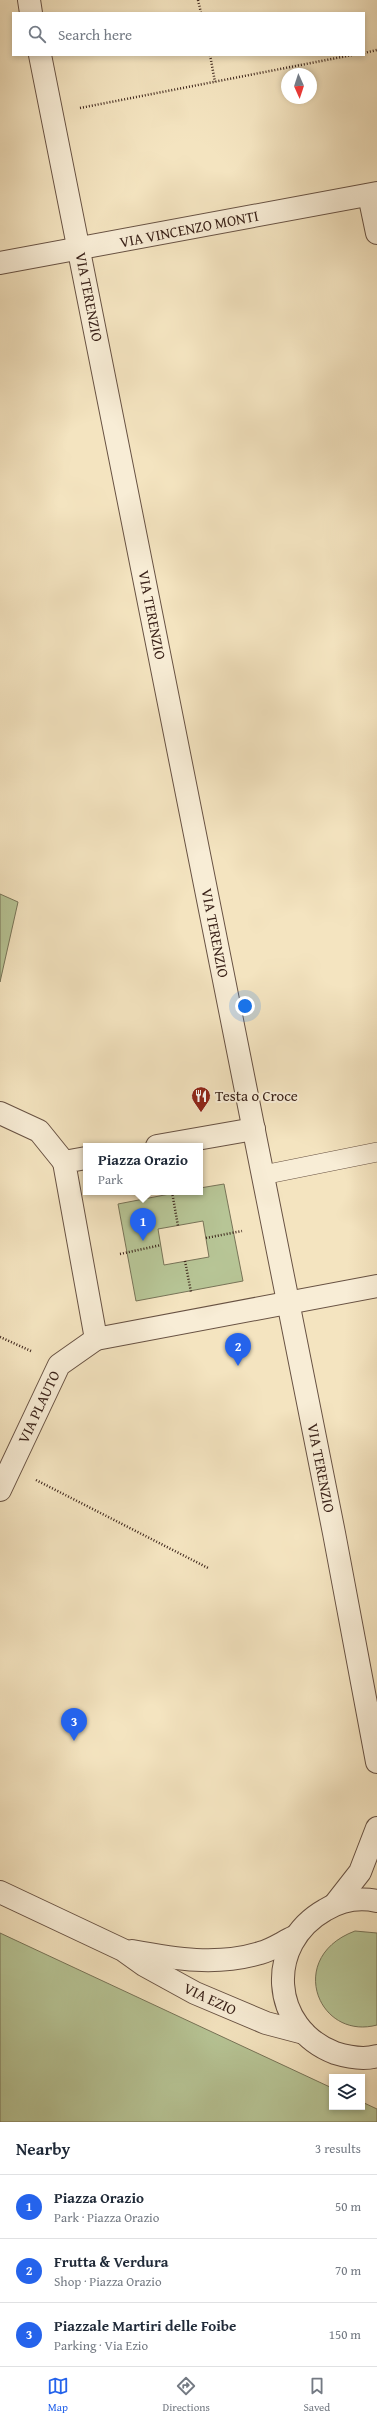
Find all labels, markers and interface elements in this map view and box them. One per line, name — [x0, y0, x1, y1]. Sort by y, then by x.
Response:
search box — [12, 12, 365, 56]
icon: search — [26, 23, 48, 45]
text: Search here — [58, 24, 132, 45]
north arrow — [281, 68, 317, 104]
street label: VIA VINCENZO MONTI — [118, 205, 260, 252]
street label: VIA TERENZIO — [71, 250, 108, 343]
street label: VIA TERENZIO — [134, 568, 171, 661]
street label: VIA TERENZIO — [197, 886, 234, 979]
your location — [235, 996, 255, 1016]
restaurant icon: Testa o Croce — [190, 1085, 212, 1113]
place label: Testa o Croce — [215, 1085, 298, 1106]
popup — [83, 1143, 203, 1195]
text: Piazza Orazio — [98, 1149, 188, 1170]
text: Park — [98, 1170, 123, 1189]
pin: 1 — [130, 1208, 156, 1241]
pin: 2 — [225, 1333, 251, 1366]
street label: VIA PLAUTO — [13, 1367, 65, 1447]
street label: VIA TERENZIO — [303, 1421, 340, 1514]
pin: 3 — [61, 1708, 87, 1741]
street label: VIA EZIO — [180, 1977, 240, 2020]
map controls — [329, 2074, 365, 2110]
button: layers — [329, 2074, 365, 2110]
text: Nearby — [16, 2136, 70, 2161]
text: 3 results — [315, 2139, 361, 2158]
text: Piazza Orazio — [54, 2187, 144, 2208]
text: 1 — [26, 2197, 32, 2216]
text: 50 m — [335, 2197, 361, 2216]
text: Park · Piazza Orazio — [54, 2208, 159, 2227]
text: Frutta & Verdura — [54, 2251, 168, 2272]
text: 2 — [26, 2261, 32, 2280]
text: 70 m — [335, 2261, 361, 2280]
text: Shop · Piazza Orazio — [54, 2272, 162, 2291]
text: Piazzale Martiri delle Foibe — [54, 2315, 236, 2336]
text: 3 — [26, 2325, 32, 2344]
text: 150 m — [329, 2325, 361, 2344]
text: Parking · Via Ezio — [54, 2336, 148, 2355]
tab: Map — [47, 2375, 69, 2415]
tab: Directions — [163, 2375, 210, 2415]
tab: Saved — [303, 2375, 330, 2415]

